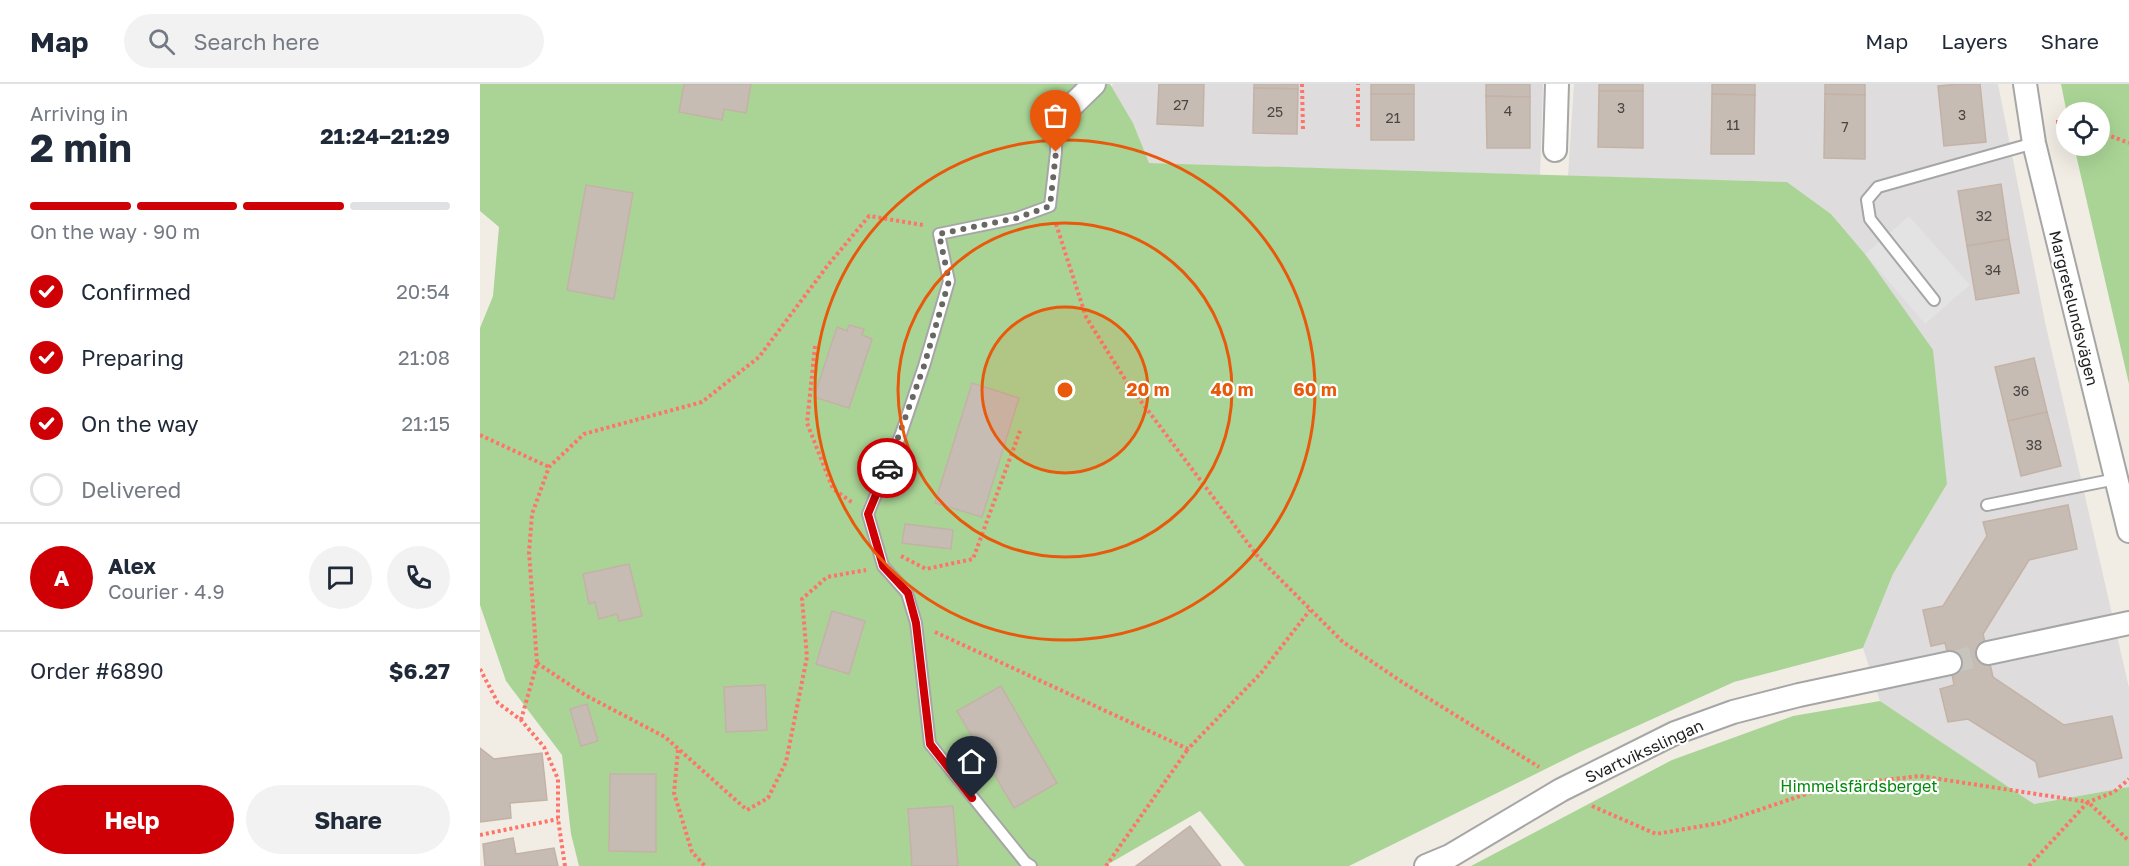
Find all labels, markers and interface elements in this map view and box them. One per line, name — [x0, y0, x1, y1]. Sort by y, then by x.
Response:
search box — [124, 14, 544, 68]
text: Map — [30, 25, 88, 58]
icon: search — [145, 25, 178, 58]
text: Search here — [193, 28, 319, 55]
text: Map — [1865, 28, 1908, 54]
text: Layers — [1941, 28, 2008, 54]
text: Share — [2041, 28, 2099, 54]
pin — [1030, 90, 1081, 152]
house number: 27 — [1173, 96, 1189, 113]
icon: bag — [1039, 99, 1072, 132]
house number: 3 — [1617, 99, 1625, 116]
text: Arriving in — [30, 101, 128, 125]
house number: 4 — [1504, 102, 1512, 119]
map controls — [2056, 102, 2110, 156]
button: locate — [2056, 102, 2110, 156]
house number: 25 — [1267, 103, 1283, 120]
house number: 3 — [1958, 106, 1966, 123]
house number: 21 — [1386, 109, 1401, 126]
house number: 11 — [1726, 116, 1740, 133]
house number: 7 — [1841, 118, 1849, 135]
text: 21:24–21:29 — [320, 122, 450, 149]
text: 2 min — [30, 124, 132, 171]
house number: 32 — [1976, 207, 1992, 224]
text: On the way · 90 m — [30, 219, 200, 243]
street label: Margretelundsvägen — [2045, 228, 2103, 388]
house number: 34 — [1985, 261, 2001, 278]
icon: check — [30, 275, 63, 308]
text: Confirmed — [81, 278, 191, 305]
text: 20:54 — [396, 279, 450, 303]
icon: check — [30, 341, 63, 374]
text: Preparing — [81, 344, 184, 371]
text: 21:08 — [398, 345, 450, 369]
text: 20 m — [1127, 378, 1169, 400]
text: 40 m — [1210, 378, 1254, 400]
text: 60 m — [1293, 378, 1337, 400]
centre of rings — [1055, 380, 1075, 400]
house number: 36 — [2013, 382, 2029, 399]
icon: check — [30, 407, 63, 440]
text: On the way — [81, 410, 199, 437]
text: 21:15 — [401, 411, 450, 435]
house number: 38 — [2026, 436, 2042, 453]
courier — [857, 438, 917, 498]
icon: car — [871, 452, 904, 485]
text: Delivered — [81, 476, 181, 503]
button: chat — [309, 546, 372, 609]
button: phone — [387, 546, 450, 609]
text: Alex — [108, 552, 156, 579]
text: A — [54, 564, 69, 591]
text: Courier · 4.9 — [108, 579, 225, 603]
text: Order #6890 — [30, 657, 164, 684]
text: $6.27 — [389, 657, 450, 684]
street label: Svartviksslingan — [1582, 715, 1706, 787]
pin — [946, 736, 997, 798]
icon: home — [955, 745, 988, 778]
park label: Himmelsfärdsberget — [1780, 776, 1938, 796]
button: Help — [30, 785, 234, 854]
button: Share — [246, 785, 450, 854]

